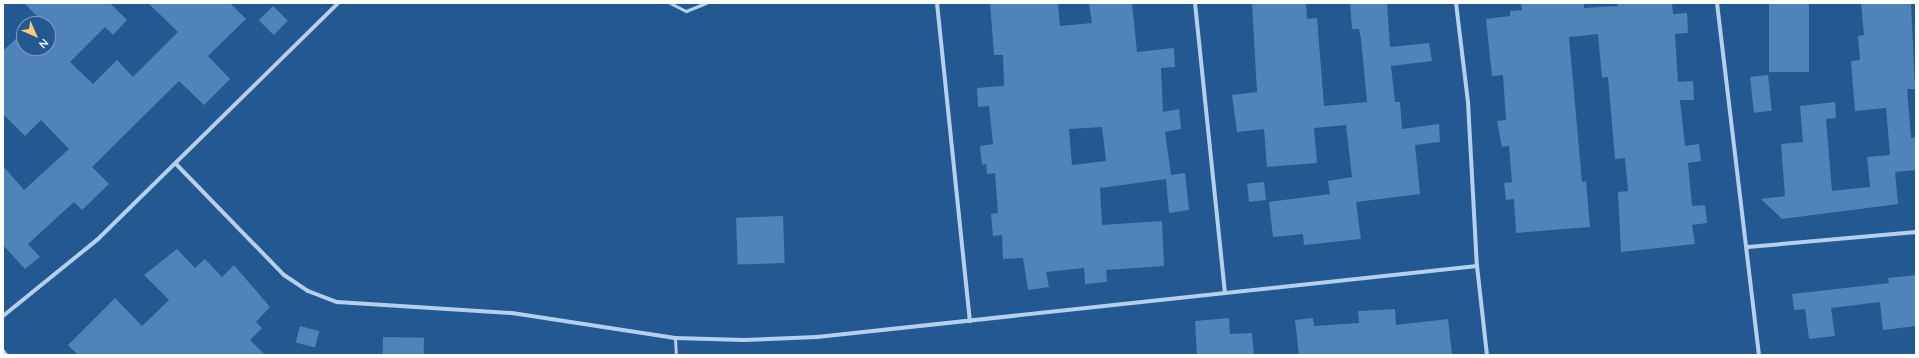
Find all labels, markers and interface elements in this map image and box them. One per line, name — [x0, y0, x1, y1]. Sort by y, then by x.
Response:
north arrow — [16, 16, 56, 56]
text: N — [36, 36, 52, 52]

